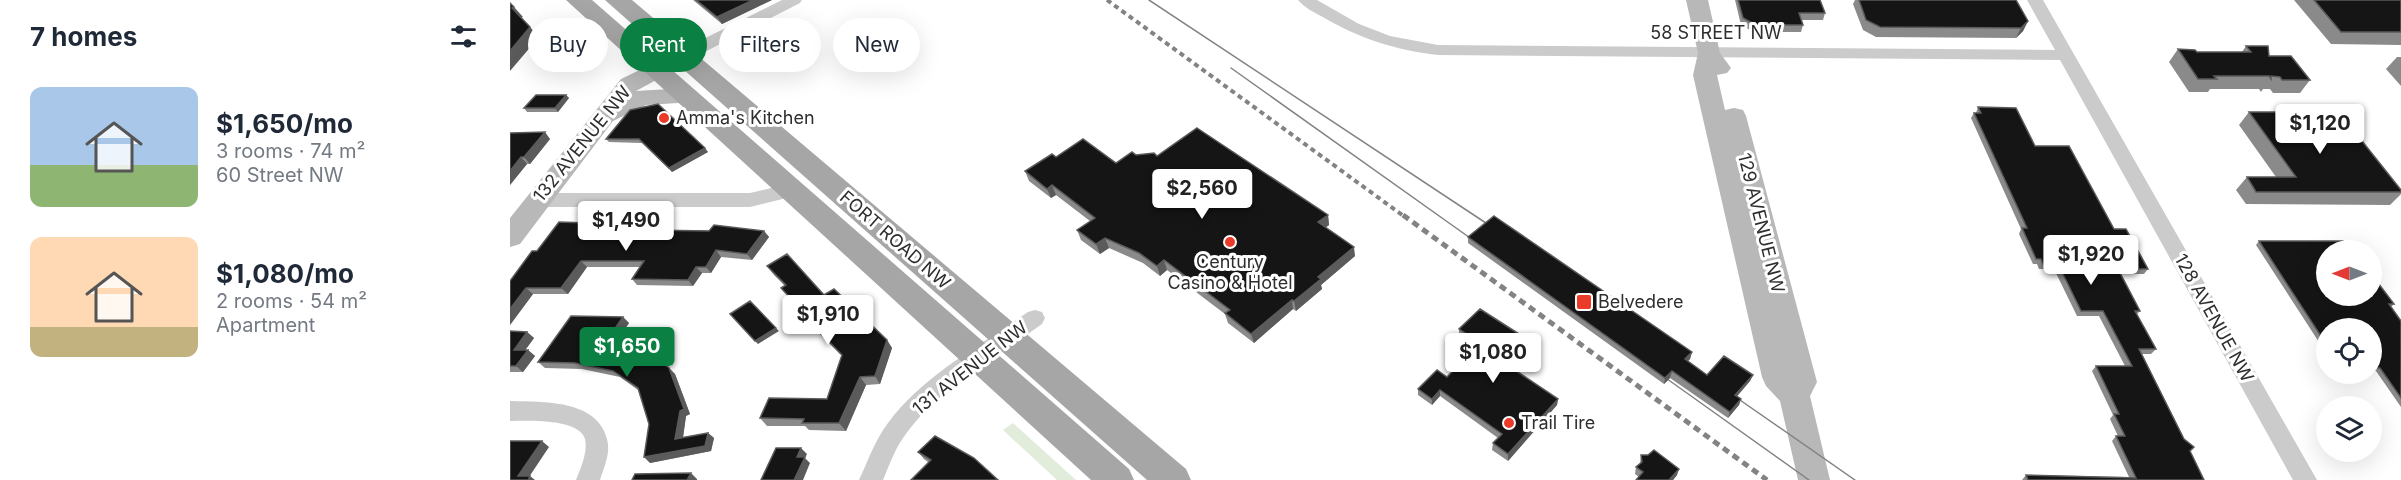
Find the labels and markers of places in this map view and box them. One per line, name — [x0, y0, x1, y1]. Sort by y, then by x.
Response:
pin: $1,120 — [2271, 104, 2369, 155]
place label: Amma's Kitchen — [676, 107, 815, 128]
marker: Amma's Kitchen — [657, 111, 671, 125]
pin: $2,560 — [1153, 169, 1251, 220]
pin: $1,490 — [577, 201, 675, 252]
marker: Century Casino & Hotel — [1223, 235, 1237, 249]
pin: $1,920 — [2042, 235, 2140, 286]
place label: Century Casino & Hotel — [1168, 251, 1293, 293]
place label: Belvedere — [1598, 291, 1683, 312]
marker: Belvedere — [1575, 293, 1593, 311]
pin: $1,910 — [779, 295, 877, 346]
pin: $1,650 — [578, 327, 676, 378]
pin: $1,080 — [1444, 333, 1542, 384]
place label: Trail Tire — [1521, 412, 1595, 433]
marker: Trail Tire — [1502, 416, 1516, 430]

